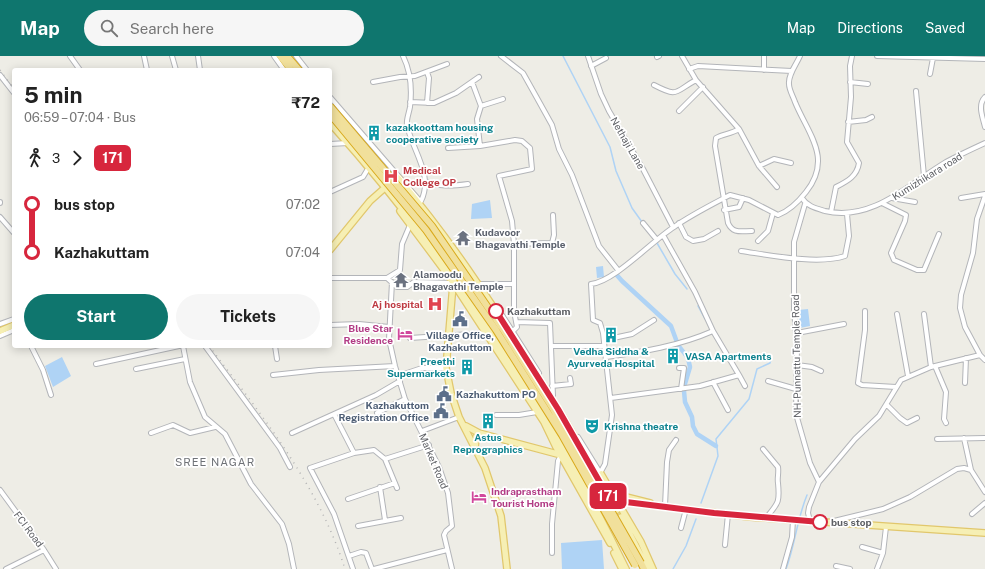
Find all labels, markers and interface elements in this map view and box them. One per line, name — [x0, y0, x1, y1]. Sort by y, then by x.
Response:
search box — [84, 10, 364, 46]
text: Map — [20, 17, 60, 39]
icon: search — [98, 17, 120, 39]
text: Search here — [130, 20, 214, 37]
text: Map — [787, 20, 815, 36]
text: Directions — [837, 20, 903, 36]
text: Saved — [925, 20, 965, 36]
text: 5 min — [24, 82, 83, 108]
text: ₹72 — [291, 94, 320, 111]
text: 06:59 – 07:04 · Bus — [24, 110, 136, 125]
street label: Nethaji Lane — [608, 115, 648, 172]
place label: kazakkoottam housing cooperative society — [386, 121, 494, 145]
building icon: kazakkoottam housing cooperative society — [365, 124, 383, 142]
icon: walk — [24, 147, 46, 169]
icon: forward — [66, 147, 88, 169]
text: 171 — [102, 150, 123, 166]
street label: Kumizhikara road — [890, 150, 964, 202]
text: 3 — [52, 151, 60, 166]
place label: Medical College OP — [403, 164, 457, 188]
hospital icon: Medical College OP — [382, 167, 400, 185]
text: bus stop — [54, 196, 115, 213]
text: 07:02 — [286, 197, 320, 212]
place label: Kudavoor Bhagavathi Temple — [475, 226, 566, 250]
temple icon: Kudavoor Bhagavathi Temple — [454, 229, 472, 247]
text: Kazhakuttam — [54, 244, 149, 261]
text: 07:04 — [285, 245, 320, 260]
place label: Alamoodu Bhagavathi Temple — [413, 268, 504, 292]
temple icon: Alamoodu Bhagavathi Temple — [392, 271, 410, 289]
button: Start — [24, 294, 168, 340]
button: Tickets — [176, 294, 320, 340]
street label: NH-Punnattu Temple Road — [789, 294, 803, 418]
hospital icon: Aj hospital — [426, 295, 444, 313]
place label: Aj hospital — [372, 298, 423, 310]
marker: Kazhakuttam — [488, 303, 504, 319]
place label: Kazhakuttam — [507, 305, 571, 317]
public building icon: Village Office, Kazhakuttom — [451, 310, 469, 328]
place label: Blue Star Residence — [344, 322, 393, 346]
hotel icon: Blue Star Residence — [396, 325, 414, 343]
building icon: Vedha Siddha & Ayurveda Hospital — [602, 326, 620, 344]
place label: Village Office, Kazhakuttom — [426, 329, 494, 353]
place label: Vedha Siddha & Ayurveda Hospital — [567, 345, 655, 369]
building icon: VASA Apartments — [664, 347, 682, 365]
place label: VASA Apartments — [685, 350, 771, 362]
place label: Preethi Supermarkets — [387, 355, 455, 379]
building icon: Preethi Supermarkets — [458, 358, 476, 376]
public building icon: Kazhakuttom PO — [435, 385, 453, 403]
place label: Kazhakuttom PO — [456, 388, 536, 400]
place label: Kazhakuttom Registration Office — [339, 399, 429, 423]
public building icon: Kazhakuttom Registration Office — [432, 402, 450, 420]
building icon: Astus Reprographics — [479, 412, 497, 430]
theatre icon: Krishna theatre — [583, 417, 601, 435]
place label: Krishna theatre — [604, 420, 679, 432]
street label: Market Road — [417, 431, 451, 491]
place label: Astus Reprographics — [453, 431, 523, 455]
district label: SREE NAGAR — [175, 456, 255, 468]
line badge: 171 — [585, 483, 631, 509]
place label: Indraprastham Tourist Home — [491, 485, 561, 509]
hotel icon: Indraprastham Tourist Home — [470, 488, 488, 506]
text: 171 — [598, 488, 618, 504]
street label: FCI Road — [12, 509, 46, 549]
marker: bus stop — [812, 514, 828, 530]
place label: bus stop — [831, 516, 872, 528]

